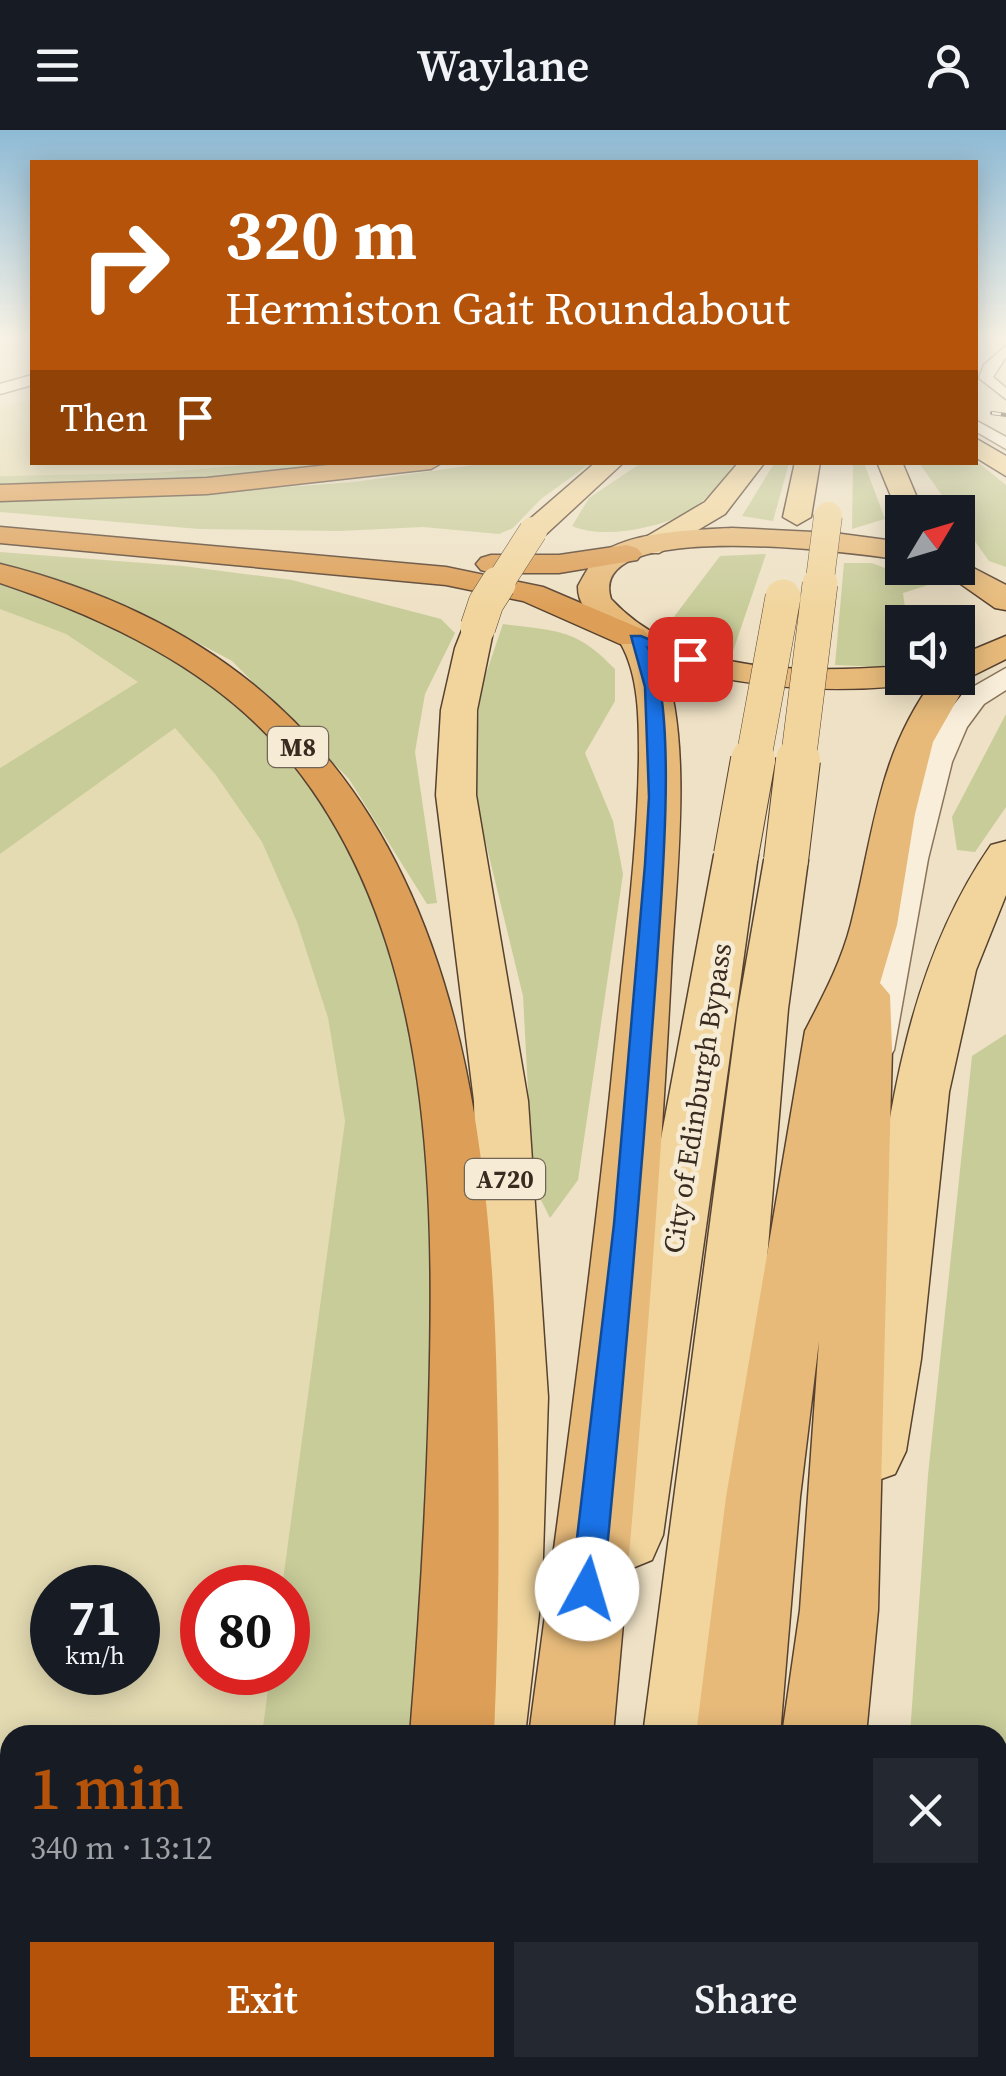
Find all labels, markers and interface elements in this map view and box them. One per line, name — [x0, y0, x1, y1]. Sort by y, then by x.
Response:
text: Waylane — [417, 34, 589, 96]
icon: menu — [30, 38, 85, 93]
icon: person — [921, 38, 976, 93]
text: 320 m — [225, 186, 417, 282]
icon: right — [60, 200, 190, 330]
text: Hermiston Gait Roundabout — [225, 277, 790, 339]
icon: arrive — [168, 390, 223, 445]
text: Then — [60, 392, 148, 444]
north arrow — [885, 495, 975, 585]
map controls — [885, 495, 975, 695]
button: sound — [885, 605, 975, 695]
pin — [648, 617, 733, 702]
icon: arrive — [663, 632, 718, 687]
road number: M8 — [268, 727, 328, 767]
street label: City of Edinburgh Bypass — [654, 940, 740, 1256]
road number: A720 — [465, 1159, 545, 1199]
position arrow — [535, 1537, 639, 1641]
speed limit sign: 80 — [180, 1565, 310, 1695]
text: 71 — [68, 1583, 122, 1652]
text: km/h — [65, 1638, 125, 1672]
text: 1 min — [30, 1747, 184, 1829]
button: close — [873, 1758, 978, 1863]
text: 340 m · 13:12 — [30, 1826, 212, 1870]
button: Exit — [30, 1942, 494, 2057]
button: Share — [514, 1942, 978, 2057]

